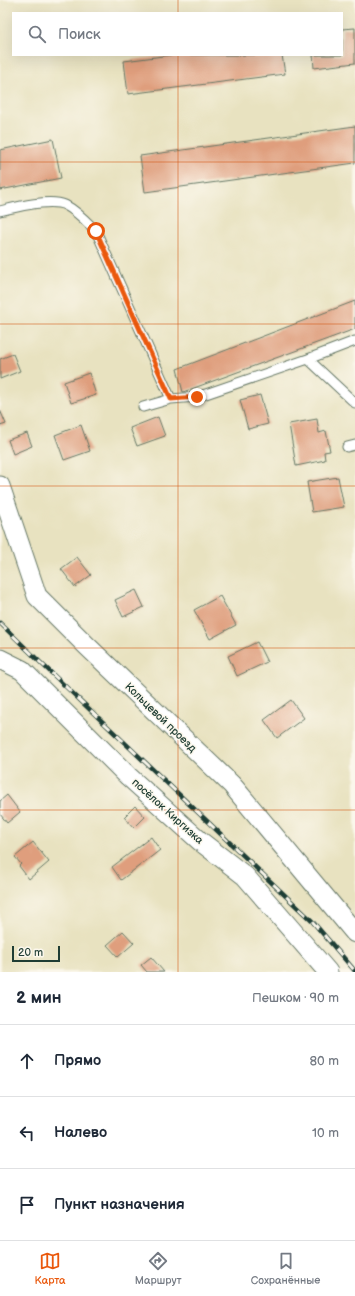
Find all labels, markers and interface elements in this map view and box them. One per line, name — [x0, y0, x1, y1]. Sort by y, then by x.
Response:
search box — [12, 12, 343, 56]
icon: search — [26, 23, 48, 45]
text: Поиск — [58, 25, 101, 44]
route start — [87, 222, 105, 240]
route end — [188, 388, 206, 406]
street label: Кольцевой проезд — [122, 680, 199, 755]
street label: посёлок Киргизка — [129, 776, 206, 847]
scale bar — [12, 944, 60, 963]
text: 20 m — [18, 946, 43, 959]
text: 2 мин — [16, 988, 62, 1008]
text: Пешком · 90 m — [252, 990, 339, 1006]
icon: ahead — [16, 1050, 38, 1072]
text: Прямо — [54, 1051, 101, 1070]
text: 80 m — [310, 1053, 339, 1069]
icon: left — [16, 1122, 38, 1144]
text: Налево — [54, 1123, 107, 1142]
text: 10 m — [312, 1125, 339, 1141]
icon: arrive — [16, 1194, 38, 1216]
text: Пункт назначения — [54, 1195, 185, 1214]
tab: Карта — [35, 1250, 66, 1287]
tab: Маршрут — [135, 1250, 182, 1287]
tab: Сохранённые — [251, 1250, 320, 1287]

